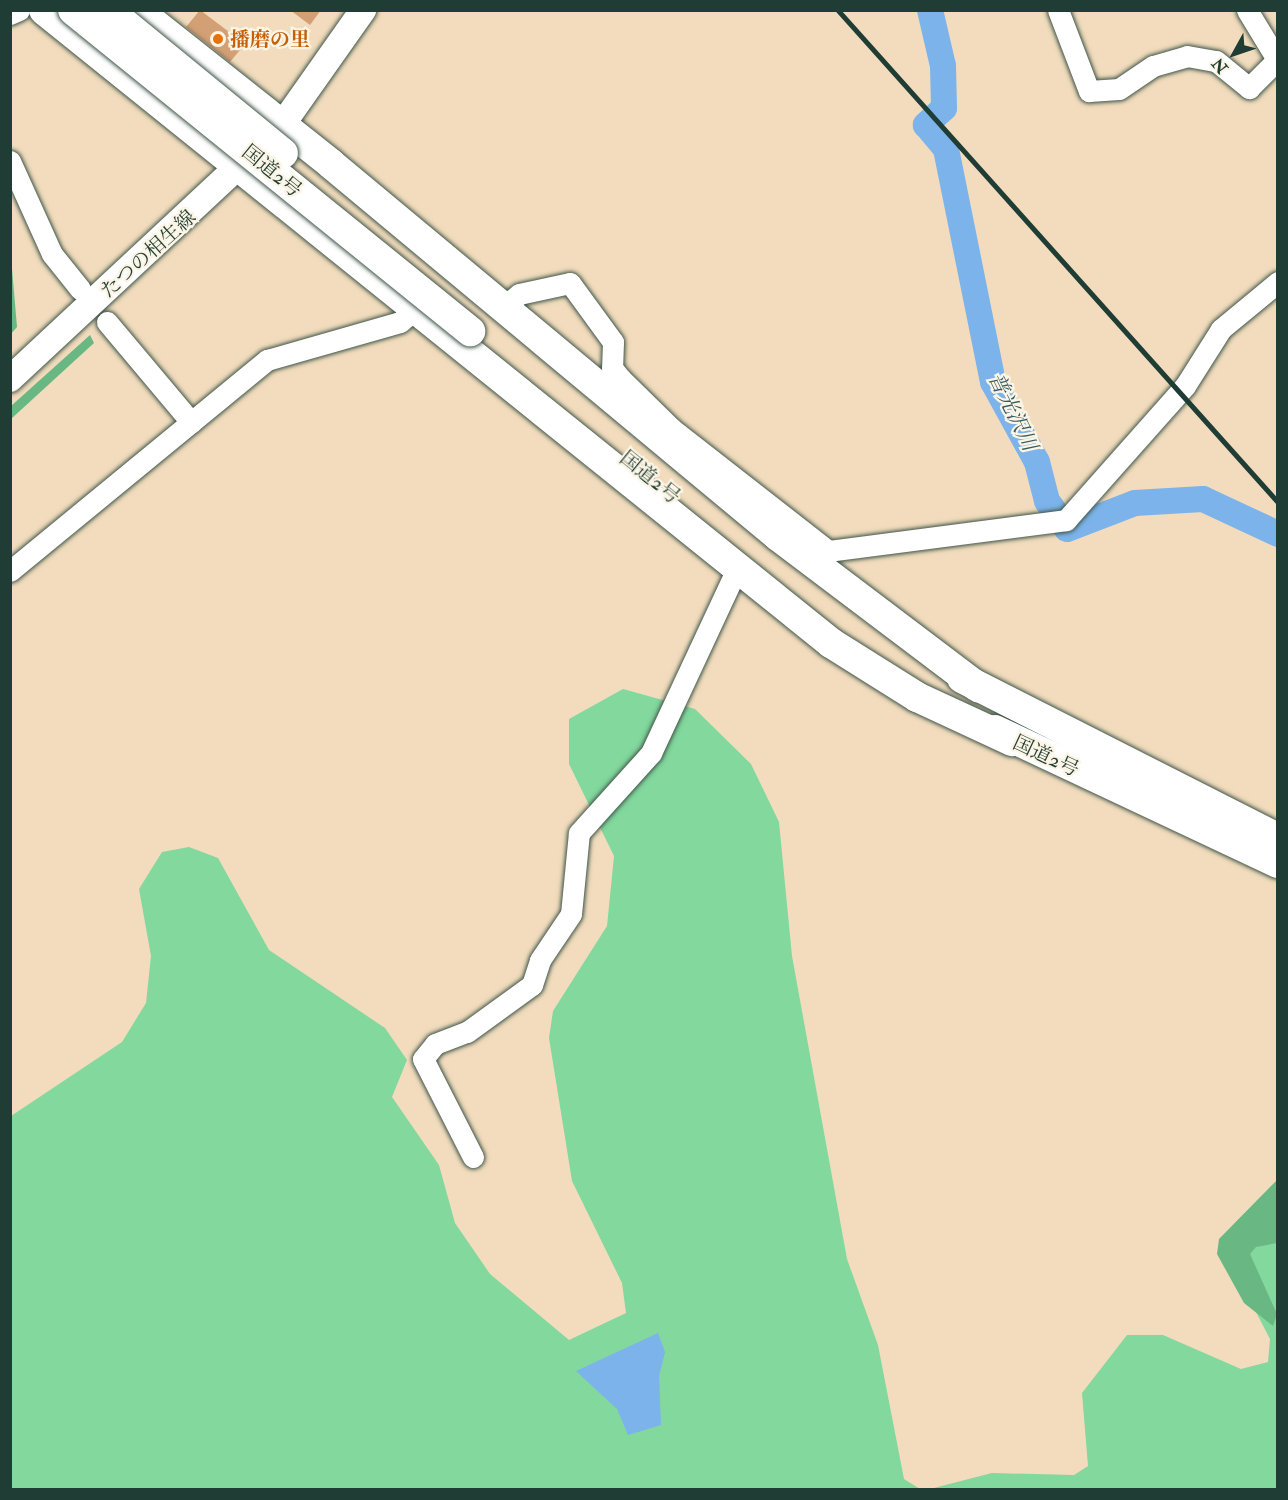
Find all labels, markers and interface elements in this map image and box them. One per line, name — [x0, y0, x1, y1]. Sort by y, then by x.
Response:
north arrow — [1204, 24, 1264, 84]
place label: 播磨の里 — [230, 27, 310, 51]
marker: 播磨の里 — [211, 32, 225, 46]
text: N — [1208, 54, 1232, 77]
street label: 国道2号 — [237, 140, 307, 202]
street label: たつの相生線 — [95, 205, 201, 303]
water label: 普光沢川 — [982, 369, 1042, 455]
street label: 国道2号 — [615, 446, 685, 508]
street label: 国道2号 — [1009, 730, 1083, 782]

